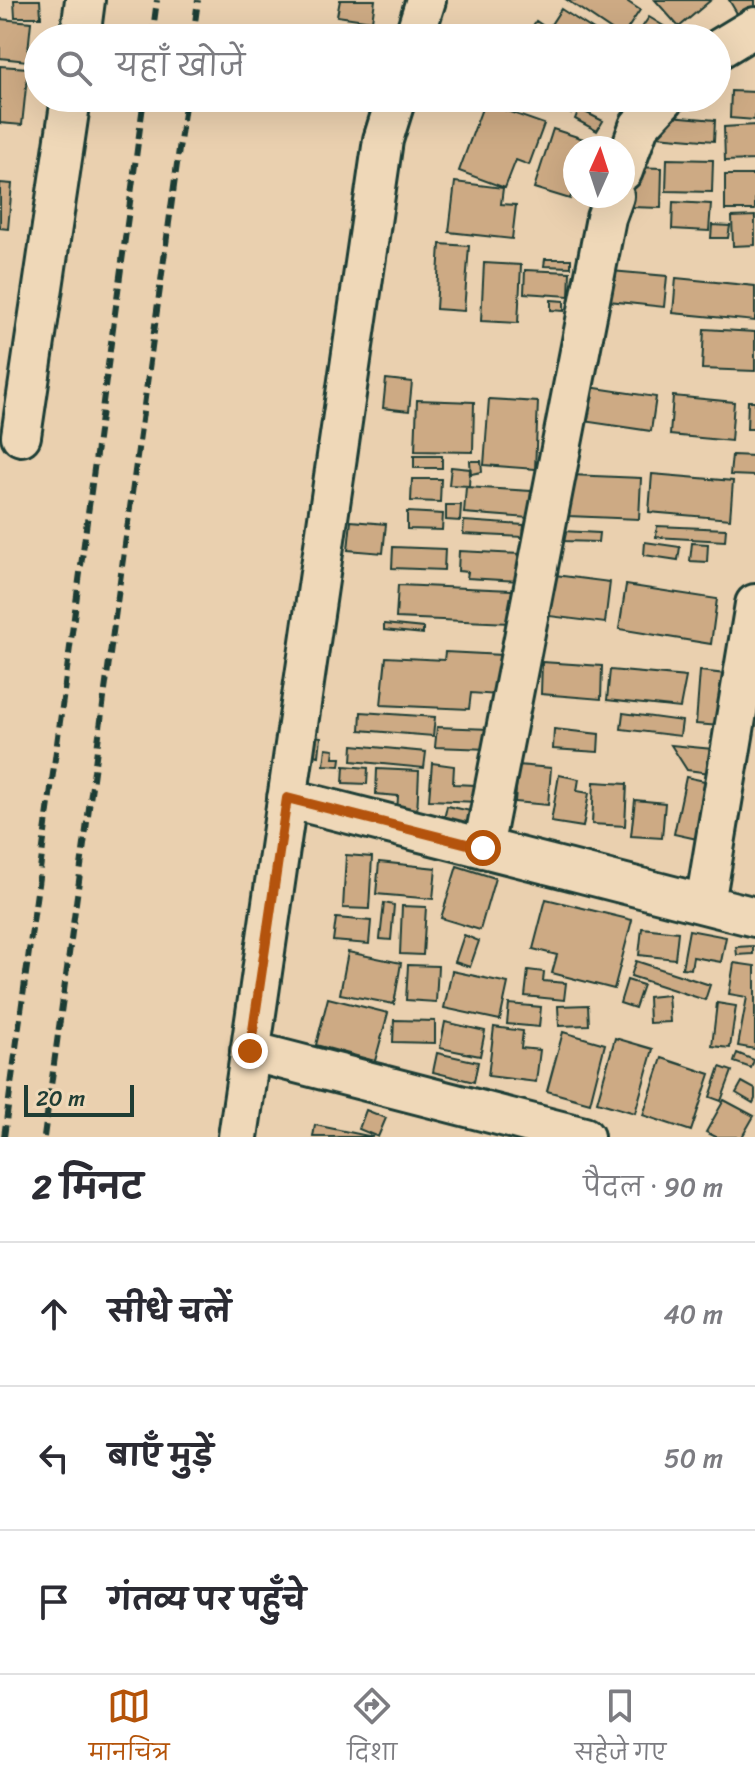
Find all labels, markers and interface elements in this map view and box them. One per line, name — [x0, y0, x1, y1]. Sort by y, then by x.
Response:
search box — [24, 24, 731, 112]
text: यहाँ खोजें — [116, 39, 245, 93]
icon: search — [52, 46, 96, 90]
north arrow — [563, 136, 635, 208]
route start — [465, 830, 501, 866]
route end — [232, 1033, 268, 1069]
text: 20 m — [36, 1079, 85, 1118]
scale bar — [24, 1081, 134, 1117]
text: 2 मिनट — [32, 1157, 143, 1217]
text: पैदल · 90 m — [583, 1164, 723, 1210]
text: सीधे चलें — [108, 1285, 231, 1339]
text: 40 m — [664, 1291, 723, 1337]
icon: ahead — [32, 1292, 76, 1336]
text: बाएँ मुड़ें — [108, 1429, 213, 1483]
text: 50 m — [664, 1435, 723, 1481]
icon: left — [32, 1436, 76, 1480]
text: गंतव्य पर पहुँचे — [108, 1573, 306, 1627]
icon: arrive — [32, 1580, 76, 1624]
tab: मानचित्र — [89, 1684, 170, 1777]
tab: दिशा — [347, 1684, 397, 1777]
tab: सहेजे गए — [575, 1684, 666, 1777]

